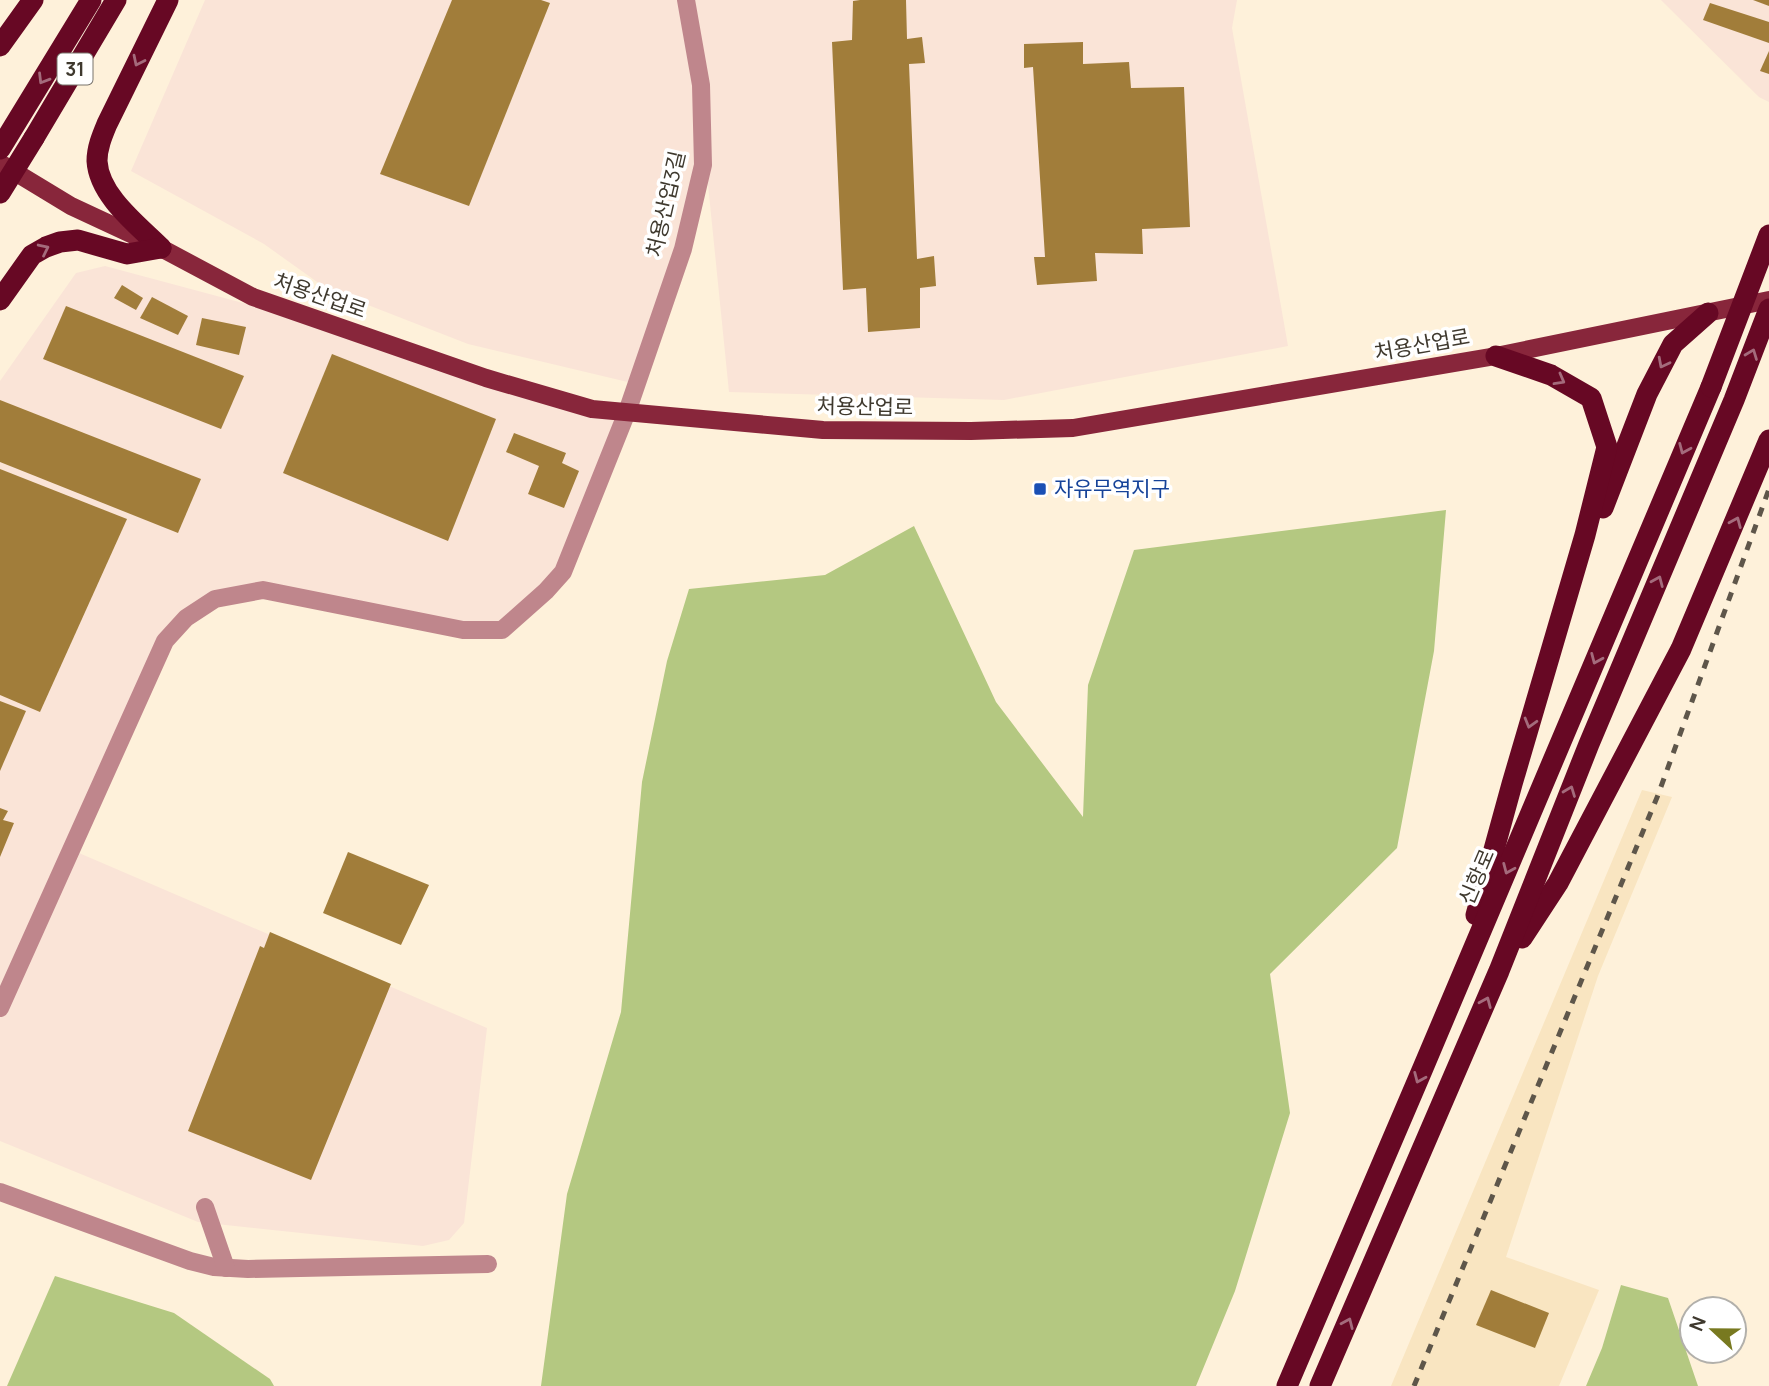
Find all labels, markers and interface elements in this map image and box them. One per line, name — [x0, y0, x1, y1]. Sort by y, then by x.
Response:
road number: 31 — [57, 54, 92, 85]
one-way arrow — [132, 54, 146, 66]
one-way arrow — [38, 72, 51, 85]
street label: 처용산업3길 — [639, 148, 691, 260]
one-way arrow — [37, 244, 49, 258]
street label: 처용산업로 — [270, 266, 371, 324]
street label: 처용산업로 — [1372, 322, 1472, 366]
one-way arrow — [1743, 349, 1757, 361]
one-way arrow — [1658, 356, 1672, 368]
one-way arrow — [1552, 372, 1565, 385]
street label: 처용산업로 — [816, 391, 914, 421]
one-way arrow — [1679, 443, 1693, 455]
place label: 자유무역지구 — [1054, 474, 1170, 502]
marker: 자유무역지구 — [1032, 481, 1048, 497]
one-way arrow — [1727, 516, 1741, 528]
one-way arrow — [1649, 575, 1663, 587]
one-way arrow — [1590, 652, 1604, 664]
one-way arrow — [1523, 717, 1538, 729]
one-way arrow — [1562, 785, 1576, 797]
street label: 신항로 — [1452, 844, 1500, 909]
one-way arrow — [1502, 862, 1516, 874]
one-way arrow — [1478, 997, 1492, 1009]
one-way arrow — [1413, 1071, 1427, 1083]
north arrow — [1678, 1295, 1748, 1365]
text: N — [1683, 1312, 1712, 1335]
one-way arrow — [1339, 1318, 1353, 1330]

